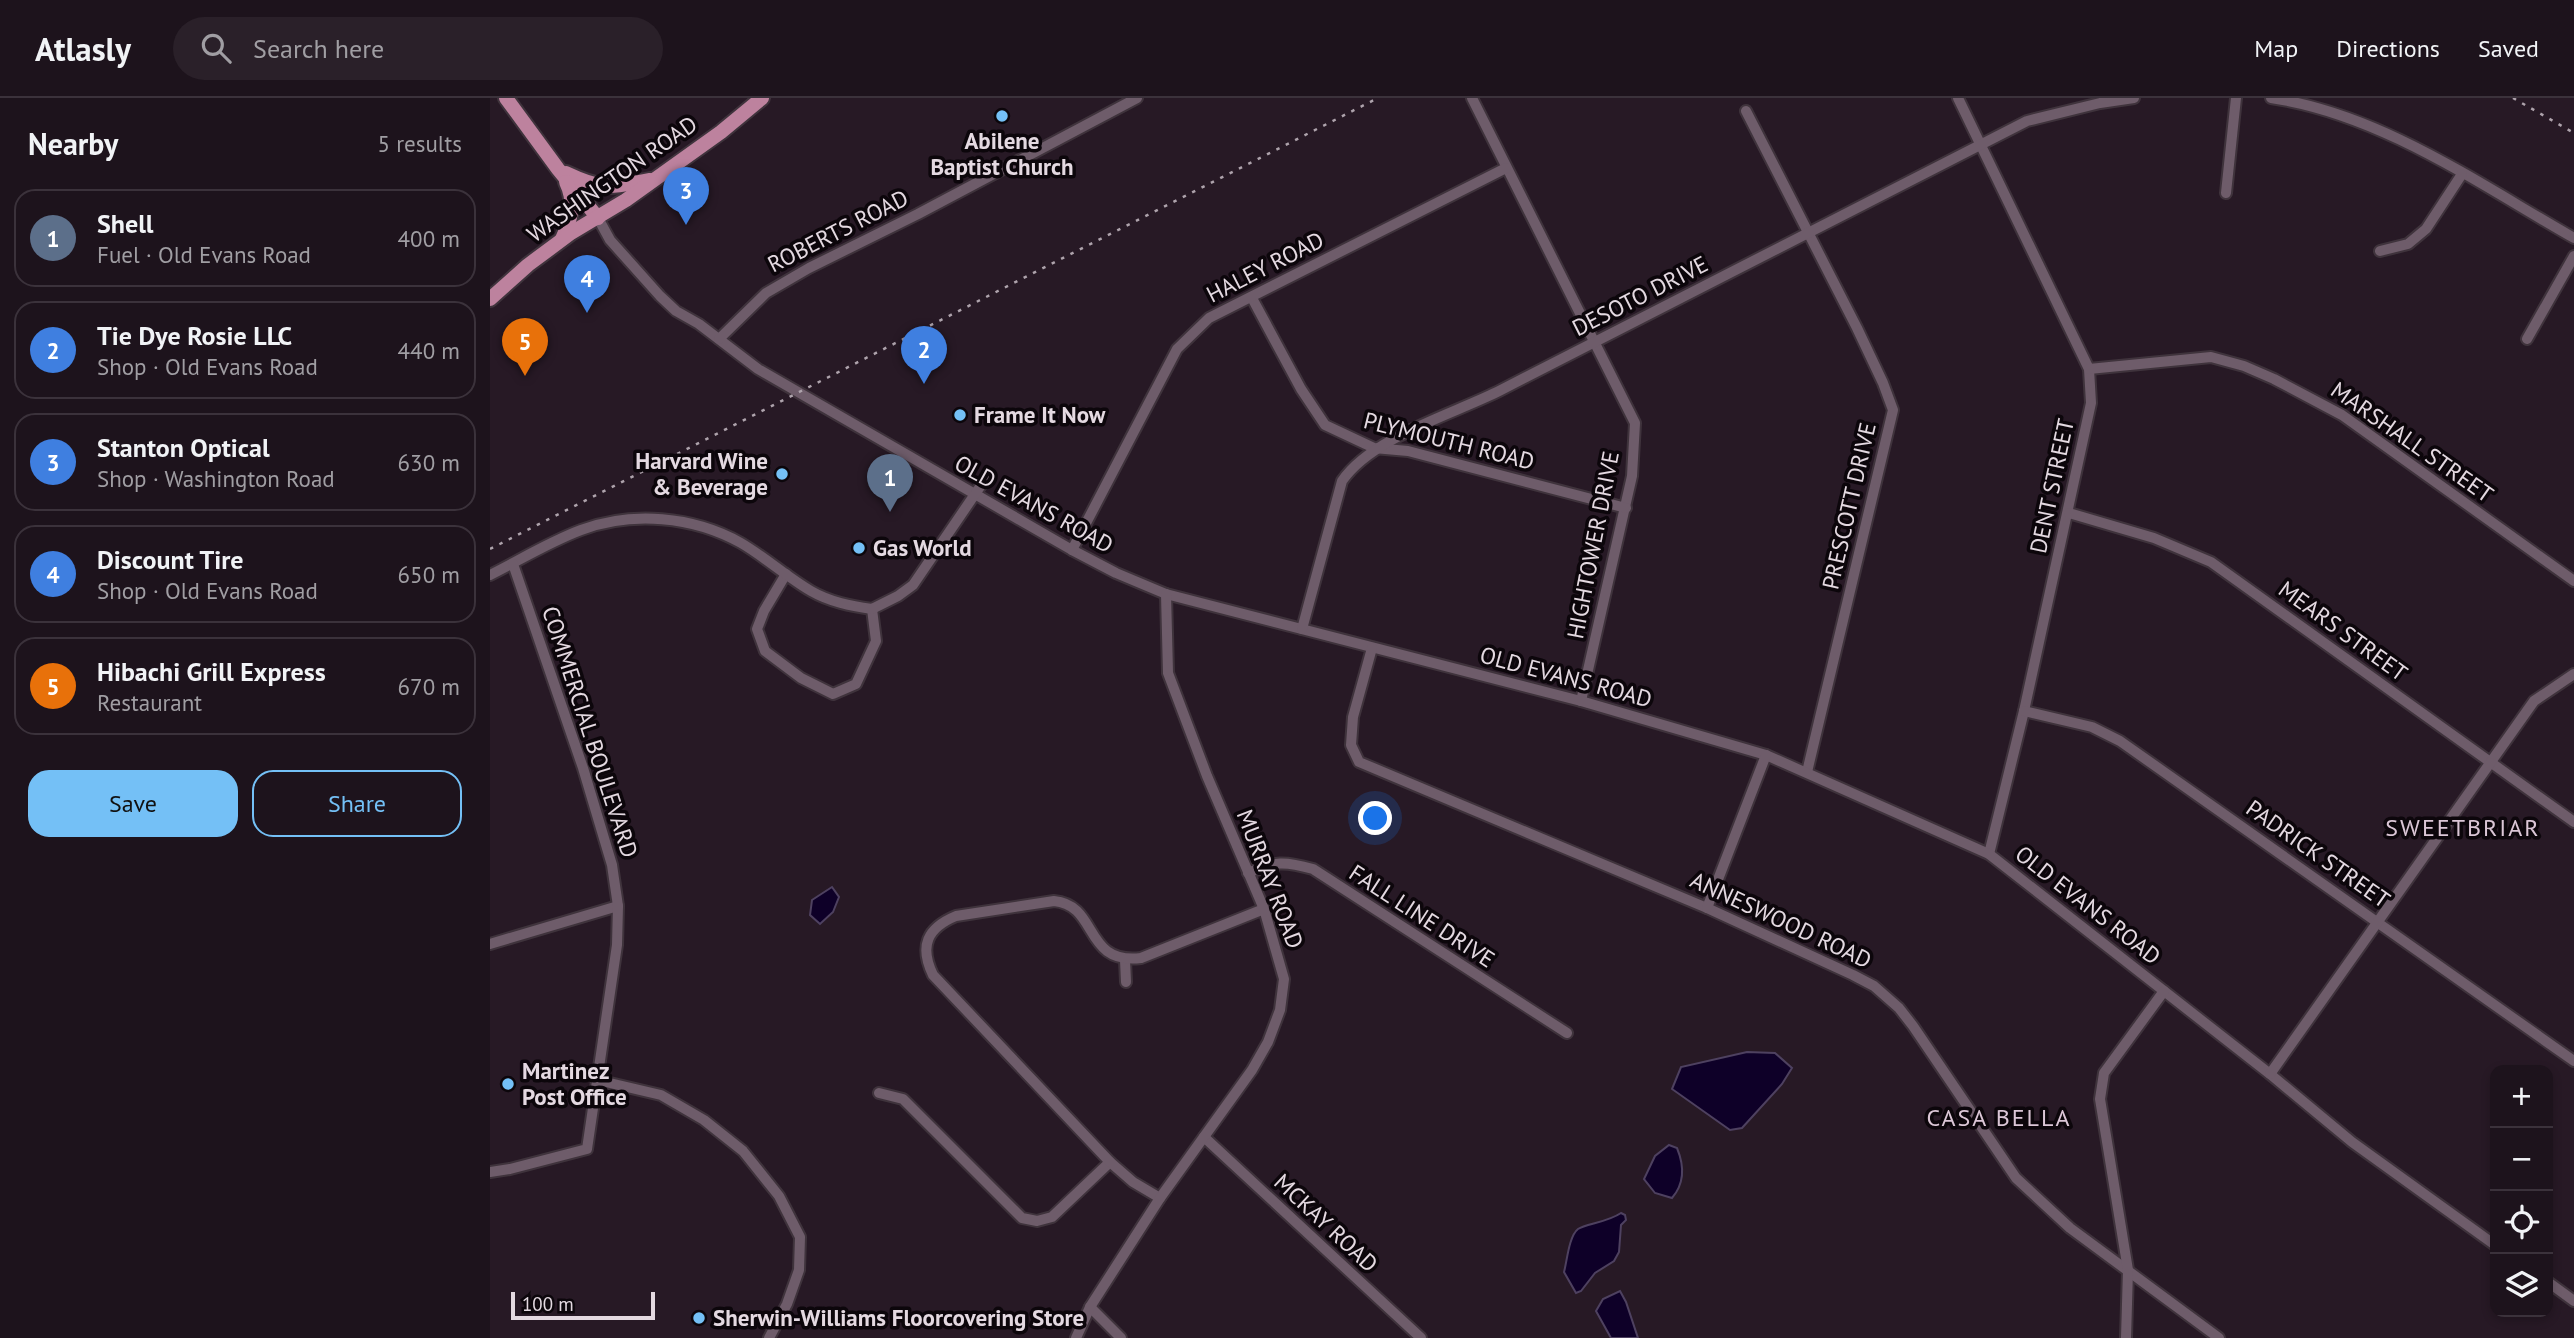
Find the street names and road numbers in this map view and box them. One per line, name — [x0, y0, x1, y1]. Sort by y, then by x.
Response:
street label: WASHINGTON ROAD — [521, 109, 702, 248]
street label: ROBERTS ROAD — [763, 183, 913, 278]
street label: HALEY ROAD — [1201, 225, 1328, 308]
street label: DESOTO DRIVE — [1567, 249, 1713, 342]
street label: MARSHALL STREET — [2326, 375, 2499, 509]
street label: PLYMOUTH ROAD — [1361, 405, 1537, 476]
street label: DENT STREET — [2023, 416, 2080, 556]
street label: PRESCOTT DRIVE — [1815, 420, 1882, 592]
street label: OLD EVANS ROAD — [950, 448, 1119, 559]
street label: HIGHTOWER DRIVE — [1560, 449, 1625, 641]
street label: MEARS STREET — [2273, 574, 2414, 687]
street label: COMMERCIAL BOULEVARD — [536, 602, 645, 861]
street label: OLD EVANS ROAD — [1477, 640, 1655, 713]
street label: PADRICK STREET — [2241, 793, 2396, 914]
street label: MURRAY ROAD — [1231, 805, 1310, 952]
street label: OLD EVANS ROAD — [2010, 839, 2167, 970]
street label: FALL LINE DRIVE — [1344, 858, 1500, 973]
street label: ANNESWOOD ROAD — [1686, 865, 1876, 974]
street label: MCKAY ROAD — [1268, 1167, 1384, 1278]

